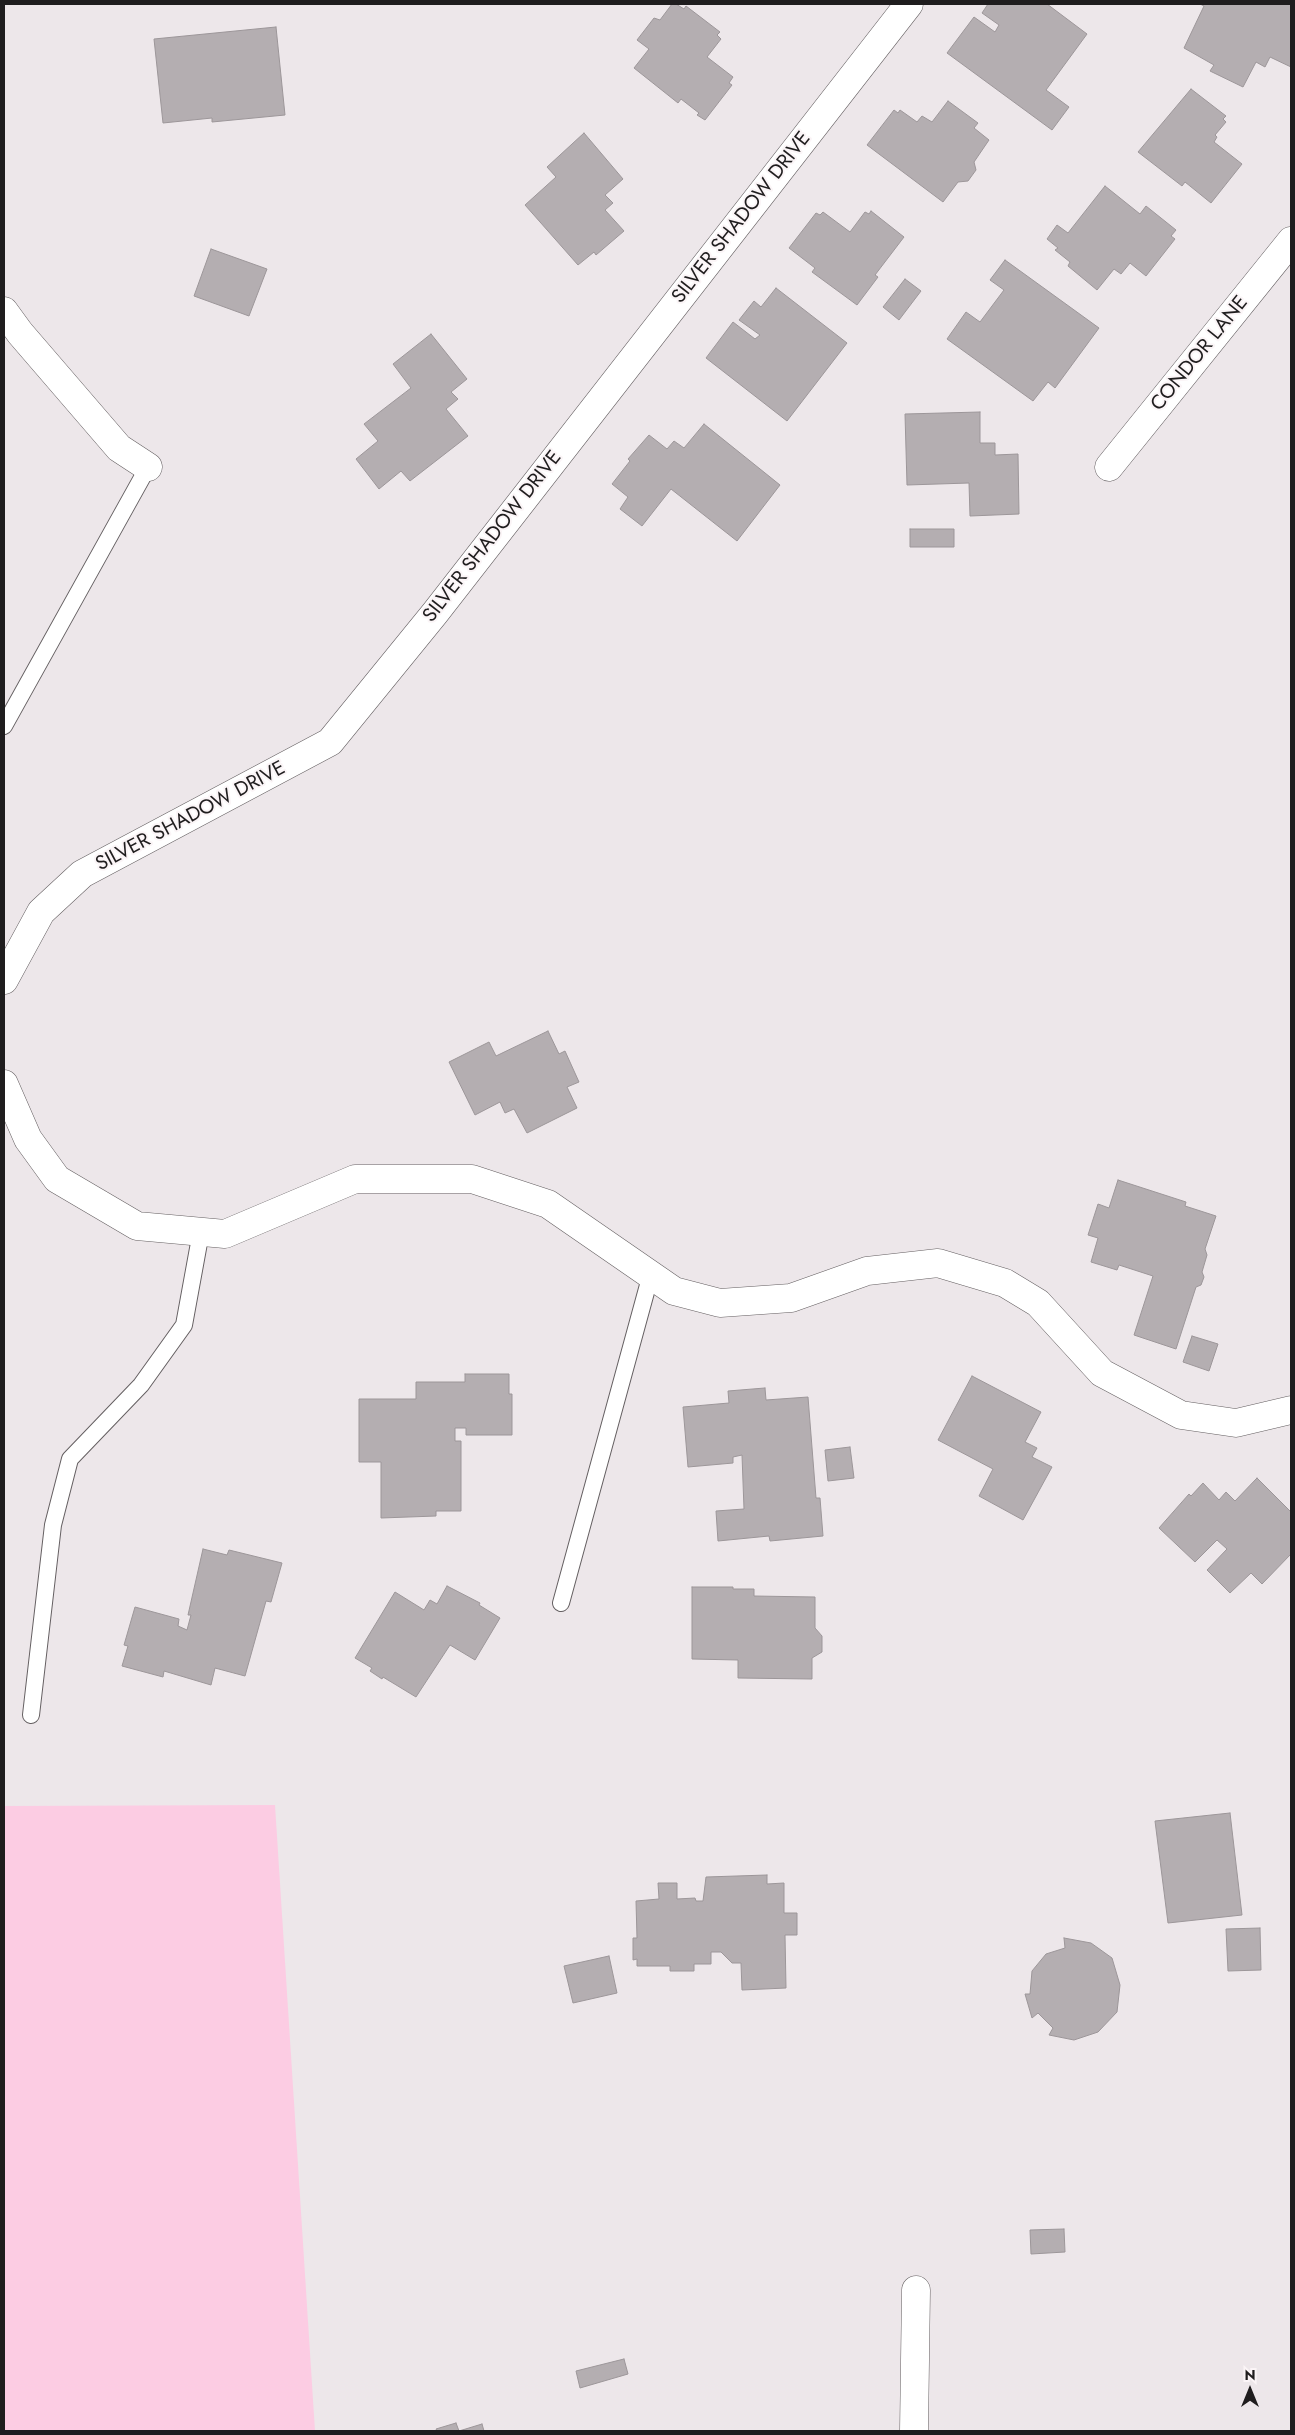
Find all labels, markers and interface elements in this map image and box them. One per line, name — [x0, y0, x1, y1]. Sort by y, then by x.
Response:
street label: SILVER SHADOW DRIVE — [668, 127, 816, 309]
street label: CONDOR LANE — [1146, 292, 1254, 416]
street label: SILVER SHADOW DRIVE — [419, 446, 567, 628]
street label: SILVER SHADOW DRIVE — [92, 757, 290, 877]
north arrow — [1225, 2365, 1275, 2415]
text: N — [1244, 2365, 1256, 2385]

